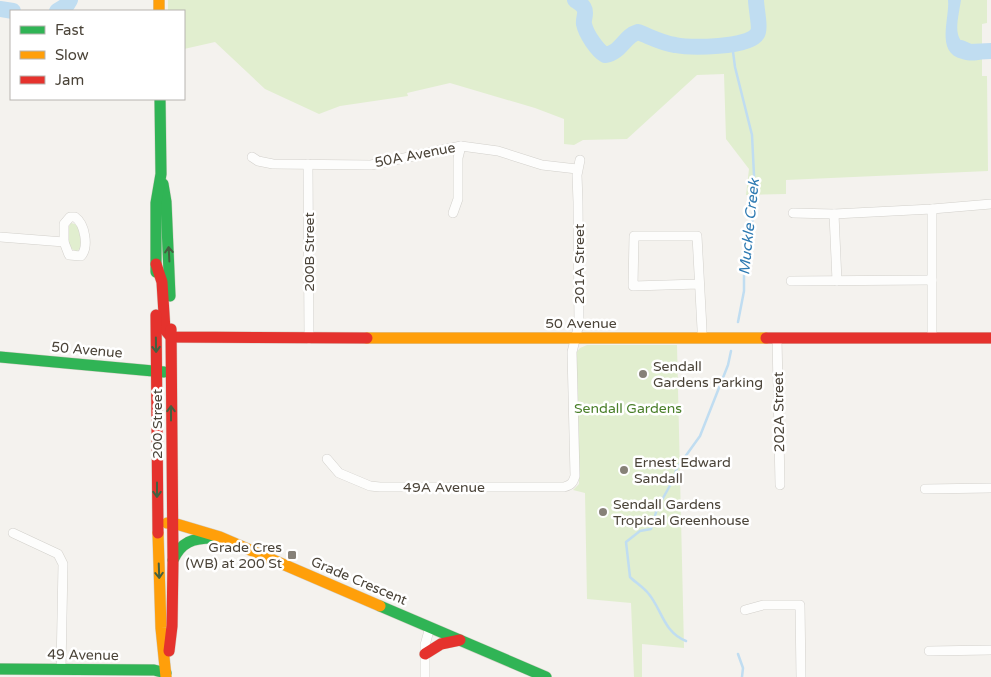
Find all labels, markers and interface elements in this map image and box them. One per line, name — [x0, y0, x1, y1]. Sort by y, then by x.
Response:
legend — [10, 10, 185, 100]
text: Fast — [55, 21, 85, 39]
text: Slow — [55, 46, 89, 64]
text: Jam — [55, 71, 84, 89]
street label: 50A Avenue — [373, 139, 457, 171]
water label: Muckle Creek — [735, 176, 763, 276]
street label: 200B Street — [301, 211, 318, 292]
street label: 201A Street — [571, 223, 588, 304]
one-way arrow — [164, 246, 173, 262]
street label: 50 Avenue — [545, 315, 617, 332]
one-way arrow — [151, 337, 161, 353]
street label: 50 Avenue — [51, 338, 123, 362]
place label: Sendall Gardens Parking — [653, 358, 763, 391]
marker: Sendall Gardens Parking — [637, 368, 649, 380]
street label: 202A Street — [770, 371, 788, 452]
street label: 200 Street — [149, 388, 166, 459]
park label: Sendall Gardens — [574, 400, 682, 417]
one-way arrow — [166, 405, 176, 422]
place label: Ernest Edward Sandall — [634, 454, 731, 487]
marker: Ernest Edward Sandall — [618, 464, 630, 476]
street label: 49A Avenue — [403, 479, 485, 496]
one-way arrow — [152, 482, 162, 498]
place label: Sendall Gardens Tropical Greenhouse — [613, 496, 750, 529]
marker: Sendall Gardens Tropical Greenhouse — [597, 506, 609, 518]
place label: Grade Cres (WB) at 200 St — [186, 539, 283, 572]
marker: Grade Cres (WB) at 200 St — [286, 549, 298, 561]
street label: Grade Crescent — [308, 553, 410, 609]
one-way arrow — [154, 562, 164, 579]
street label: 49 Avenue — [47, 646, 119, 664]

